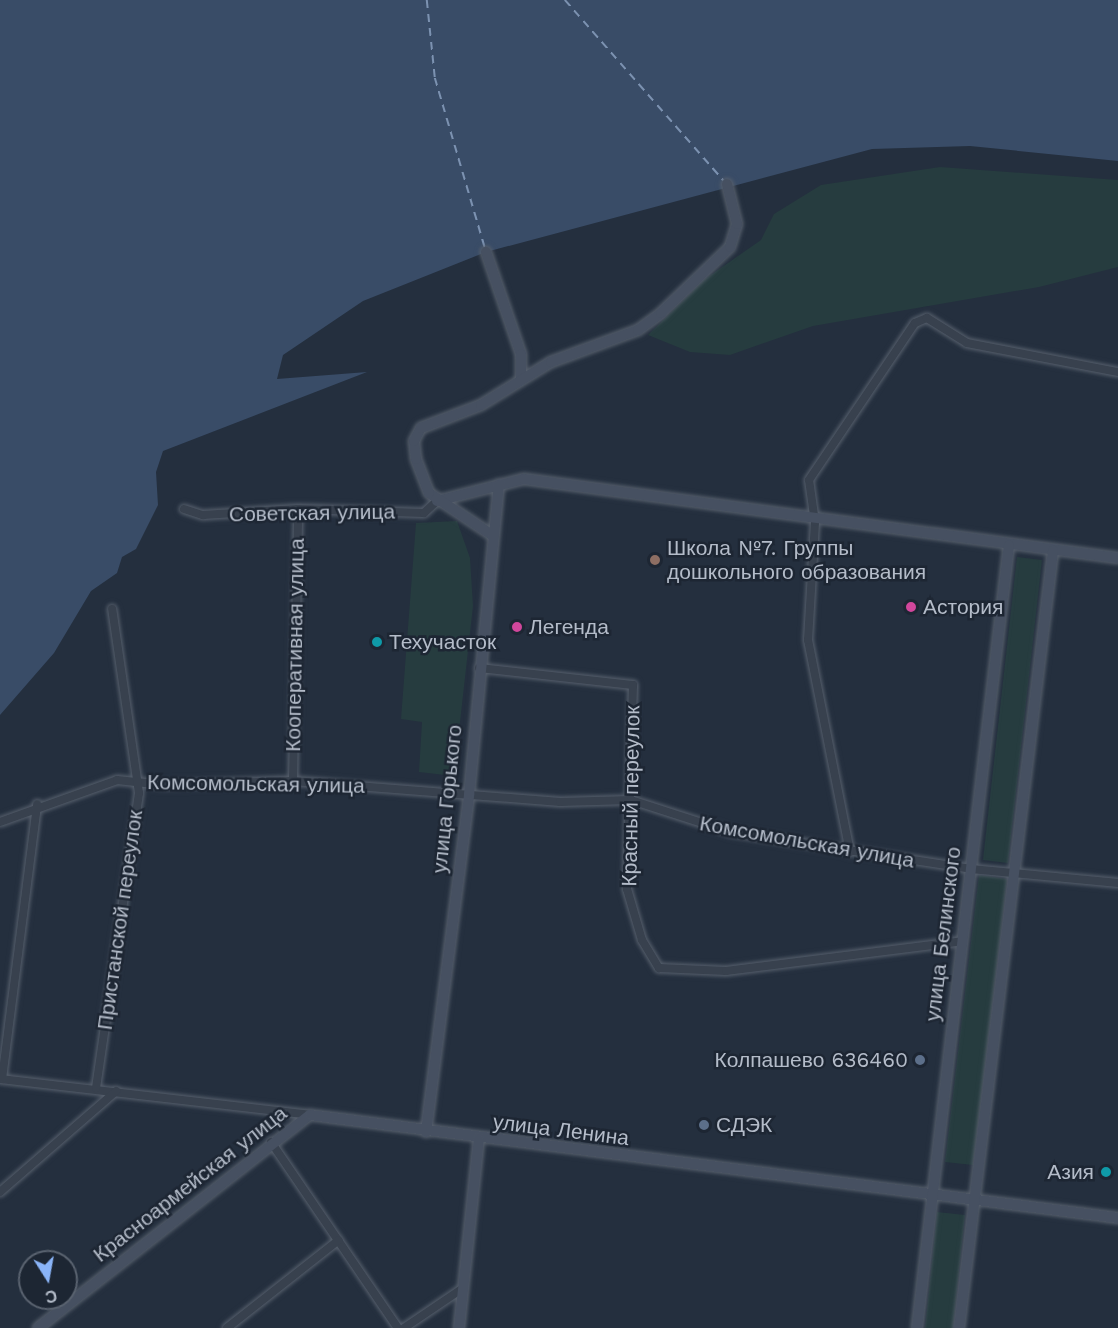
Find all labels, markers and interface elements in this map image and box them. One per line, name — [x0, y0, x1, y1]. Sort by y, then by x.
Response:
street label: Советская улица — [229, 499, 395, 527]
place label: Школа №7. Группы дошкольного образования — [667, 535, 926, 585]
street label: Кооперативная улица — [281, 538, 309, 752]
marker: Школа №7. Группы дошкольного образования — [648, 553, 662, 567]
place label: Астория — [923, 594, 1003, 620]
marker: Астория — [904, 600, 918, 614]
place label: Легенда — [529, 614, 609, 640]
marker: Легенда — [510, 620, 524, 634]
place label: Техучасток — [389, 629, 496, 655]
marker: Техучасток — [370, 635, 384, 649]
street label: Красный переулок — [617, 705, 645, 887]
street label: улица Горького — [427, 724, 467, 874]
street label: Комсомольская улица — [147, 770, 365, 798]
street label: Пристанской переулок — [92, 808, 148, 1032]
street label: Комсомольская улица — [698, 811, 916, 873]
street label: улица Белинского — [920, 845, 966, 1023]
place label: Колпашево 636460 — [715, 1047, 908, 1073]
marker: Колпашево 636460 — [913, 1053, 927, 1067]
street label: Красноармейская улица — [88, 1101, 292, 1267]
street label: улица Ленина — [491, 1109, 631, 1151]
place label: СДЭК — [716, 1112, 772, 1138]
marker: СДЭК — [697, 1118, 711, 1132]
place label: Азия — [1047, 1159, 1094, 1185]
marker: Азия — [1099, 1165, 1113, 1179]
north arrow — [18, 1250, 78, 1310]
text: С — [44, 1286, 59, 1307]

